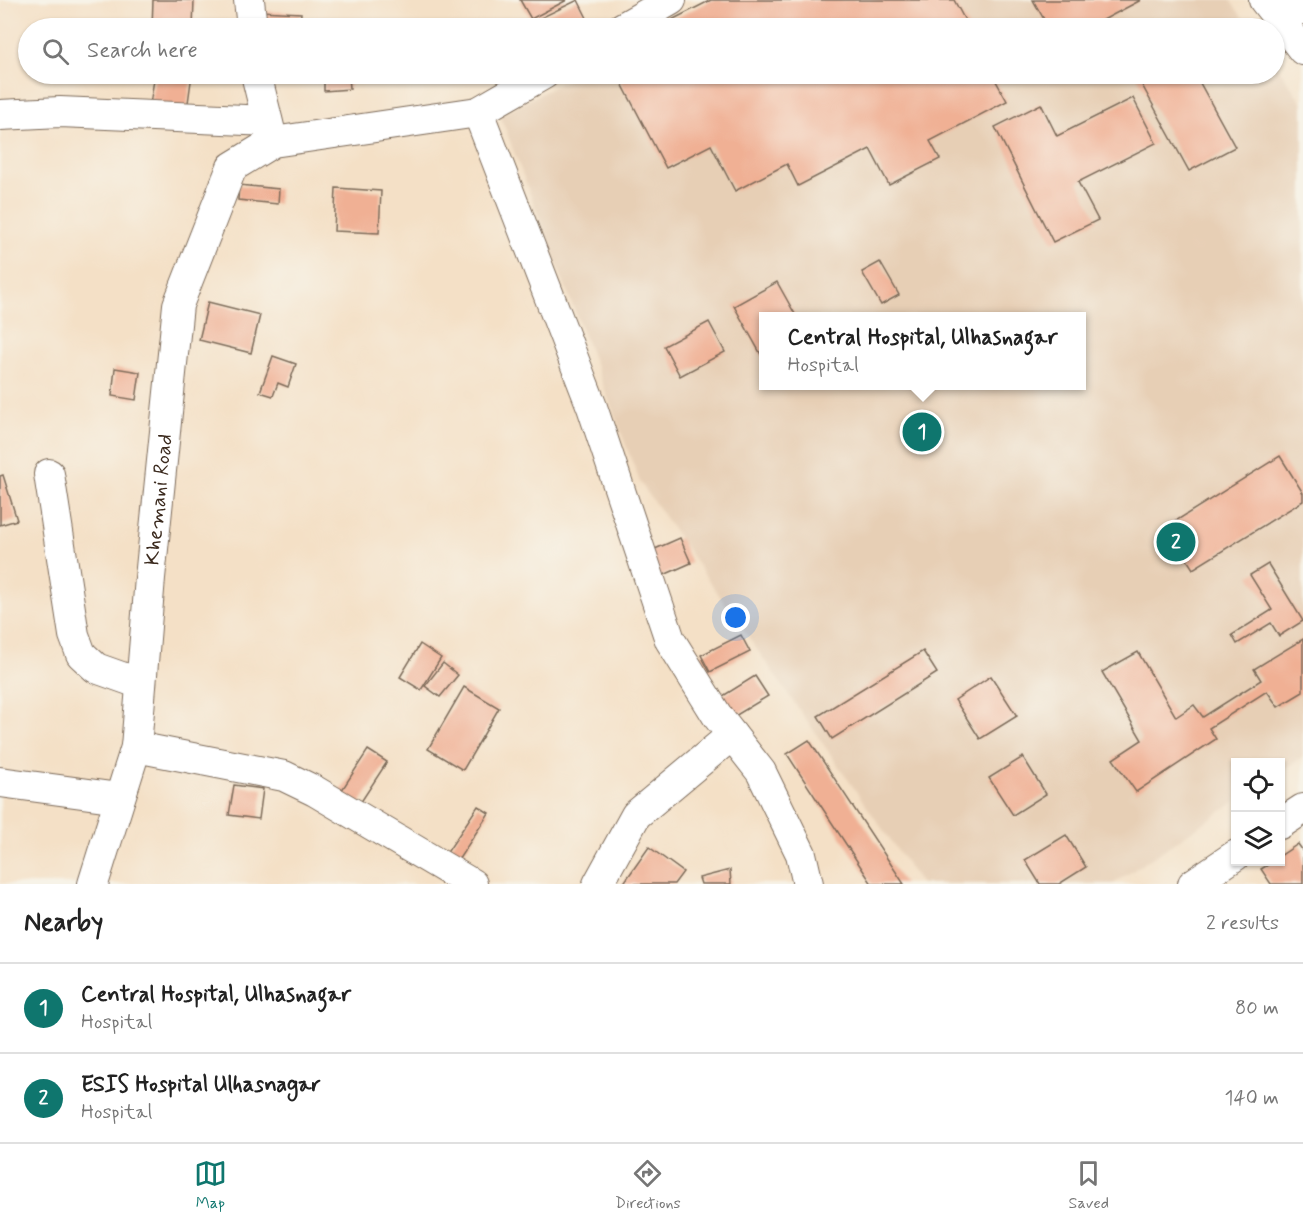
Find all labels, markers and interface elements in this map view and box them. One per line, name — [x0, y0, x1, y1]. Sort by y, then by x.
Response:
search box — [18, 18, 1285, 84]
icon: search — [39, 35, 72, 68]
text: Search here — [87, 37, 198, 65]
popup — [759, 312, 1086, 390]
text: Central Hospital, Ulhasnagar — [787, 324, 1058, 352]
text: Hospital — [787, 352, 859, 379]
pin: 1 — [902, 410, 942, 454]
street label: Khemani Road — [138, 433, 180, 567]
pin: 2 — [1156, 520, 1196, 564]
your location — [721, 603, 750, 632]
map controls — [1231, 758, 1285, 866]
button: locate — [1231, 758, 1285, 812]
button: layers — [1231, 812, 1285, 866]
text: Nearby — [24, 906, 103, 940]
text: 2 results — [1206, 910, 1279, 937]
text: Central Hospital, Ulhasnagar — [81, 981, 351, 1009]
text: 1 — [39, 995, 48, 1022]
text: 80 m — [1235, 995, 1279, 1022]
text: Hospital — [81, 1009, 152, 1036]
text: ESIS Hospital Ulhasnagar — [81, 1071, 321, 1099]
text: 2 — [39, 1085, 48, 1112]
text: 140 m — [1225, 1085, 1279, 1112]
text: Hospital — [81, 1099, 152, 1126]
tab: Map — [194, 1157, 227, 1214]
tab: Directions — [615, 1157, 681, 1214]
tab: Saved — [1069, 1157, 1109, 1214]

